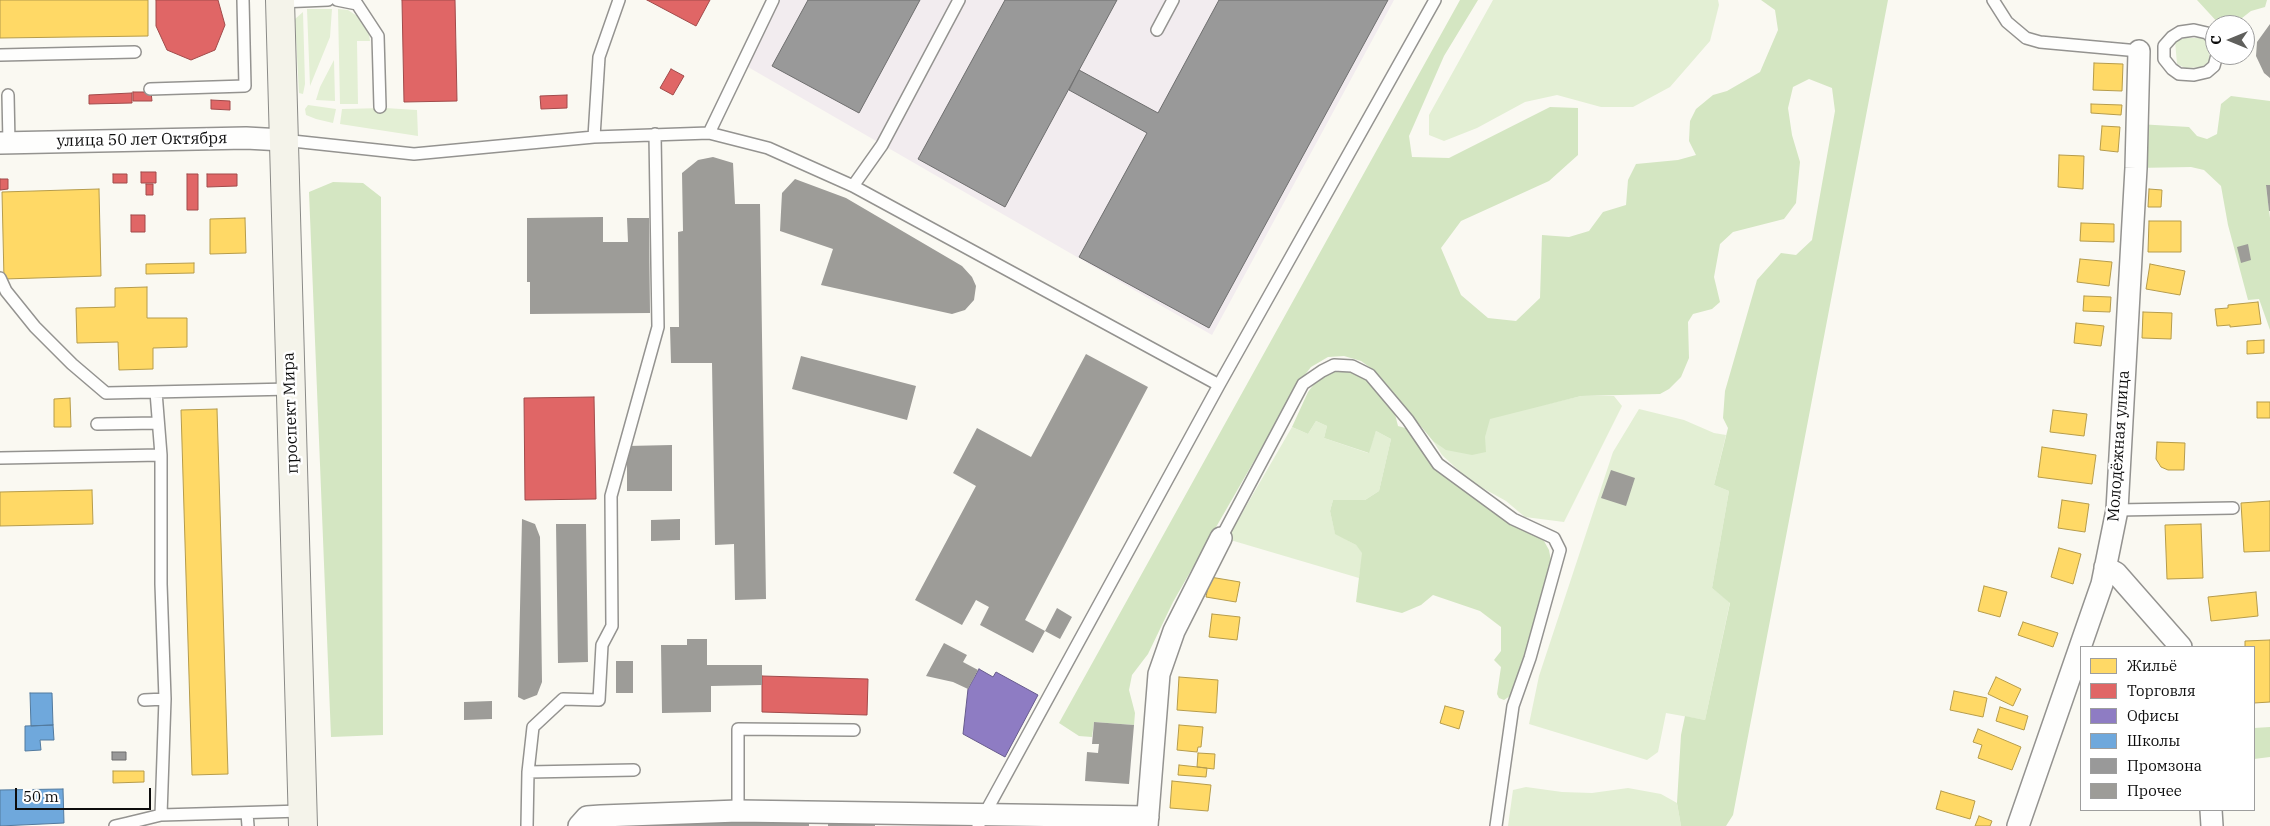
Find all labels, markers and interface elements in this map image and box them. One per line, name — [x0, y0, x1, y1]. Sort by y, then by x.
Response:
north arrow — [2205, 15, 2255, 65]
text: С — [2207, 35, 2225, 45]
street label: улица 50 лет Октября — [57, 129, 227, 151]
street label: проспект Мира — [279, 352, 303, 474]
street label: Молодёжная улица — [2104, 370, 2134, 522]
legend — [2080, 646, 2255, 811]
text: Жильё — [2127, 656, 2177, 675]
text: Торговля — [2127, 681, 2196, 700]
text: Офисы — [2127, 706, 2179, 725]
text: Школы — [2127, 731, 2180, 750]
text: Промзона — [2127, 756, 2202, 775]
scale bar — [18, 778, 154, 810]
text: Прочее — [2127, 781, 2182, 800]
text: 50 m — [23, 787, 59, 806]

